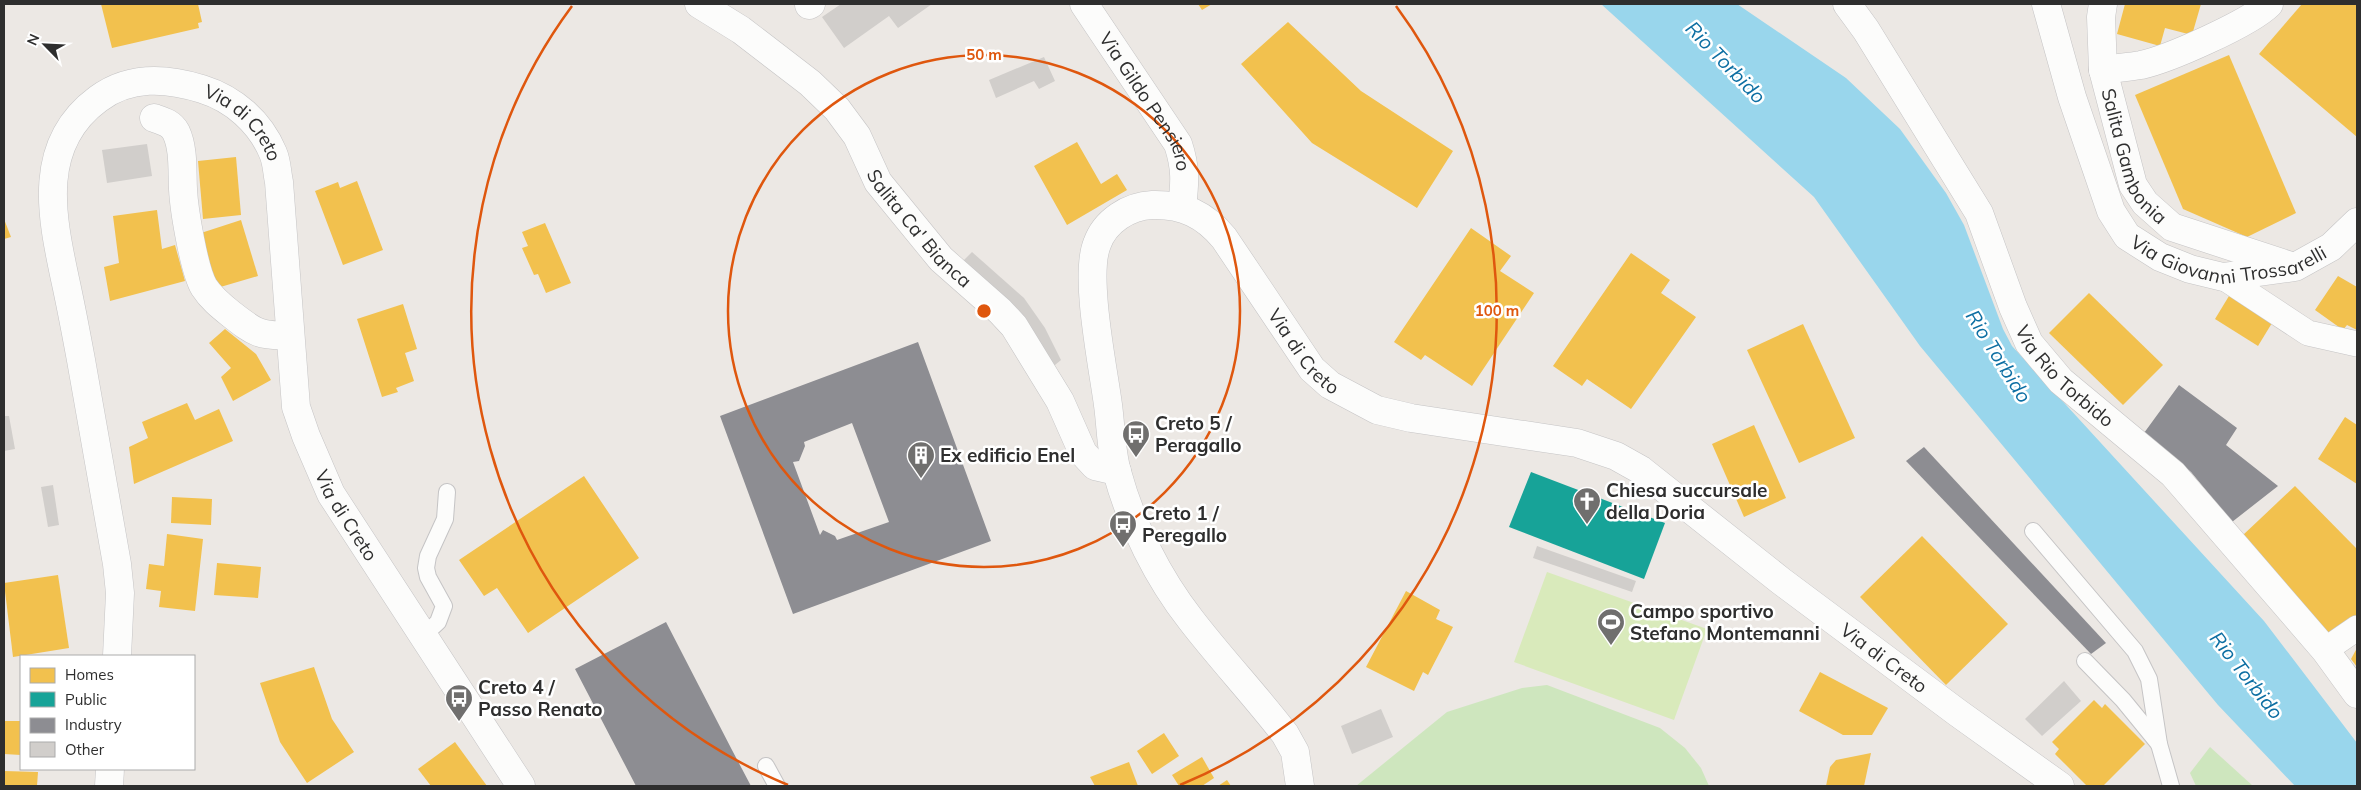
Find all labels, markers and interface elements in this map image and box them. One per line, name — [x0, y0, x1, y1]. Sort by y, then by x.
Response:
water label: Rio Torbido — [1681, 16, 1771, 108]
north arrow — [20, 20, 70, 70]
street label: Via Gildo Pensiero — [1094, 27, 1196, 172]
text: N — [23, 31, 43, 48]
text: 50 m — [966, 45, 1002, 64]
street label: Via di Creto — [201, 79, 287, 164]
street label: Salita Gambonia — [2096, 86, 2172, 229]
street label: Salita Ca' Bianca — [862, 165, 977, 293]
street label: Via Giovanni Trossarelli — [2126, 223, 2332, 257]
text: Via Giovanni Trossarelli — [2126, 229, 2330, 289]
text: 100 m — [1475, 301, 1519, 320]
centre of rings — [975, 302, 993, 320]
street label: Via di Creto — [1263, 304, 1343, 399]
water label: Rio Torbido — [1961, 305, 2037, 407]
street label: Via Rio Torbido — [2011, 321, 2119, 432]
place label: Creto 5 / Peragallo — [1155, 411, 1242, 457]
bus stop icon: Creto 5 / Peragallo — [1121, 419, 1151, 458]
building icon: Ex edificio Enel — [906, 440, 936, 479]
place label: Ex edificio Enel — [940, 443, 1075, 467]
street label: Via di Creto — [310, 466, 383, 565]
place label: Chiesa succursale della Doria — [1606, 478, 1768, 524]
church icon: Chiesa succursale della Doria — [1572, 486, 1602, 525]
place label: Creto 1 / Peregallo — [1142, 501, 1227, 547]
bus stop icon: Creto 1 / Peregallo — [1108, 509, 1138, 548]
place label: Campo sportivo Stefano Montemanni — [1630, 599, 1820, 645]
sports icon: Campo sportivo Stefano Montemanni — [1596, 607, 1626, 646]
street label: Via di Creto — [1836, 618, 1932, 698]
water label: Rio Torbido — [2205, 626, 2289, 724]
legend — [20, 655, 195, 770]
text: Homes — [65, 665, 114, 684]
place label: Creto 4 / Passo Renato — [478, 675, 603, 721]
bus stop icon: Creto 4 / Passo Renato — [444, 683, 474, 722]
text: Public — [65, 690, 107, 709]
text: Industry — [65, 715, 122, 734]
text: Other — [65, 740, 105, 759]

